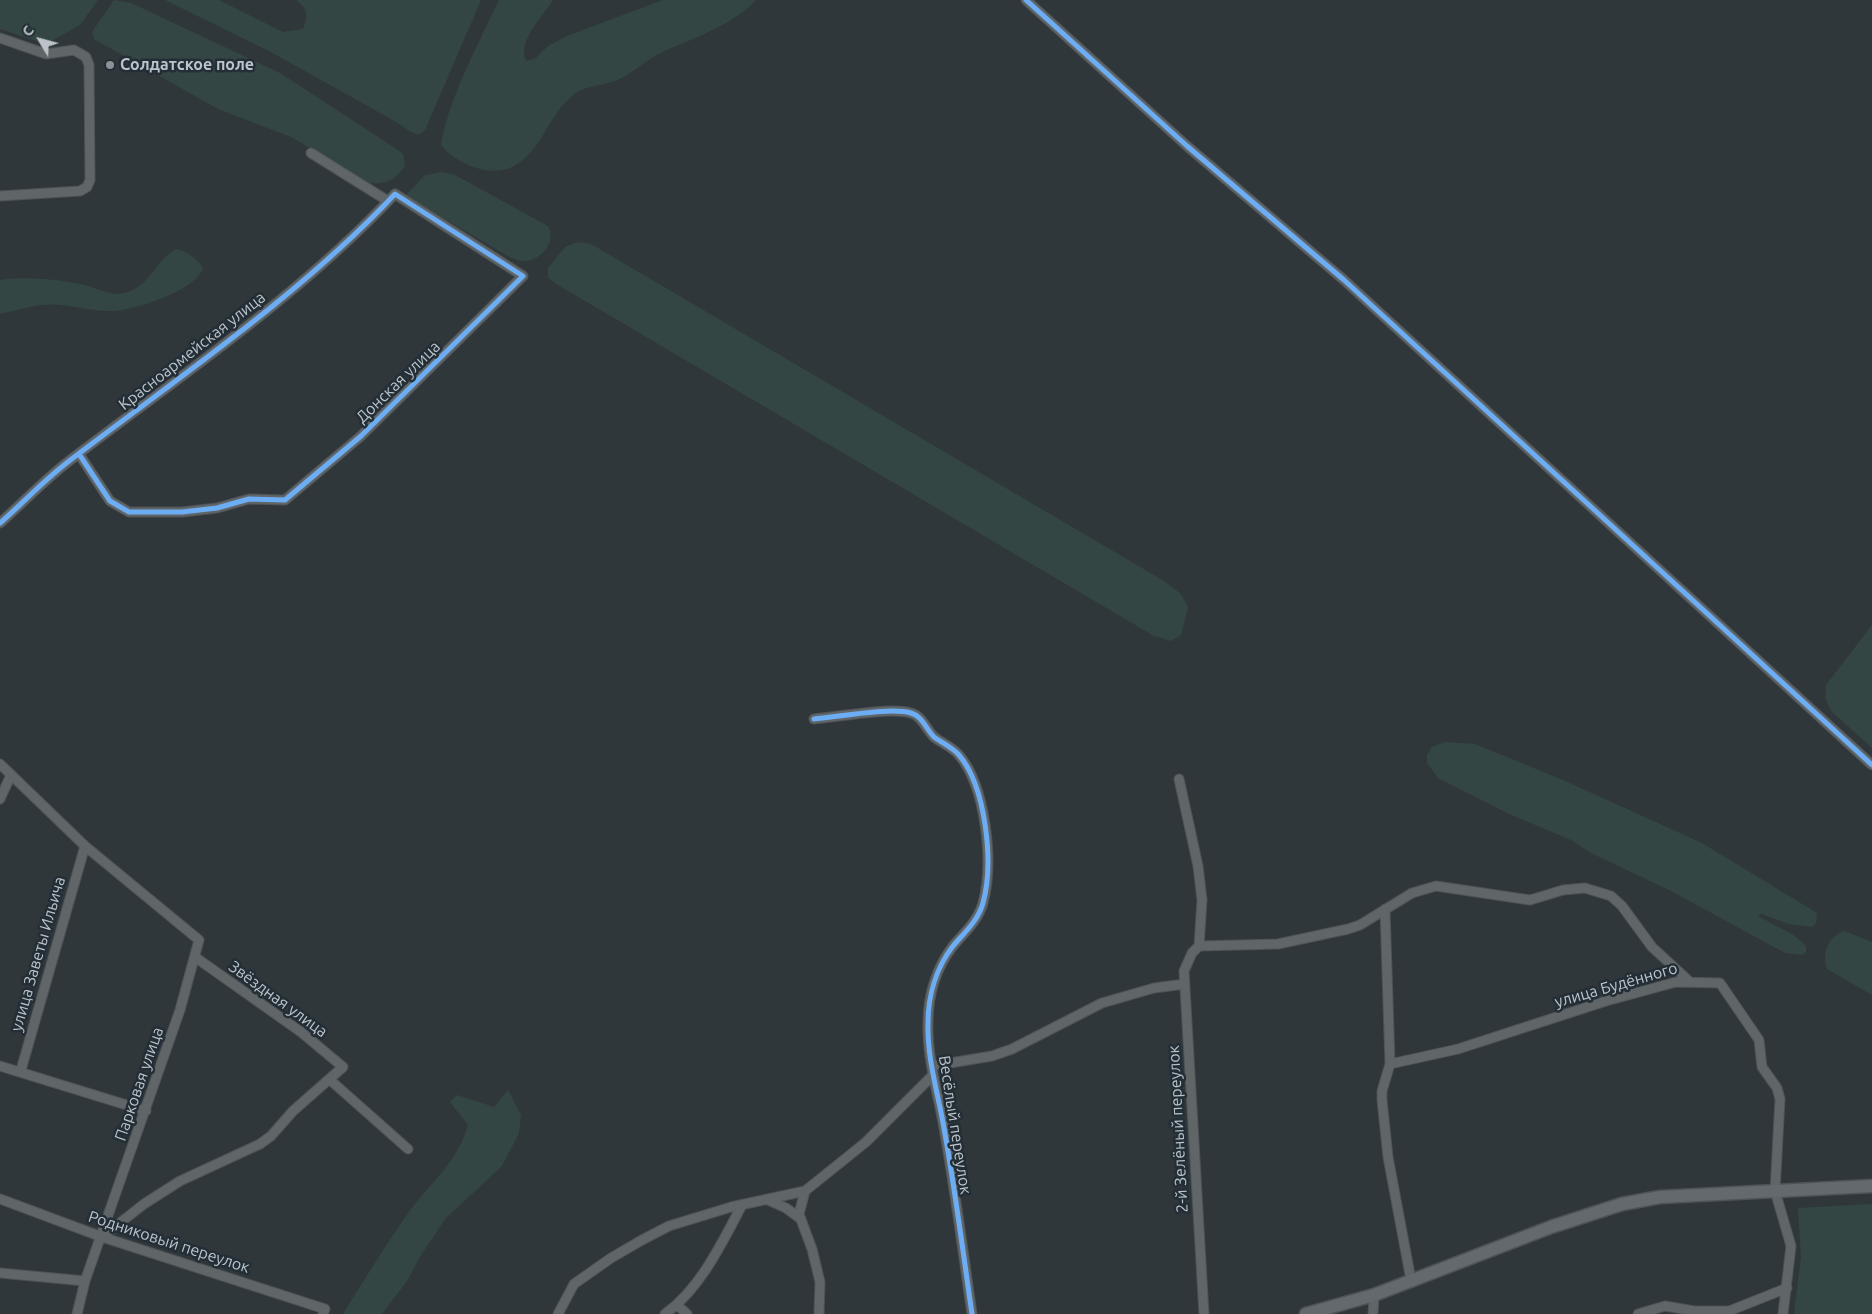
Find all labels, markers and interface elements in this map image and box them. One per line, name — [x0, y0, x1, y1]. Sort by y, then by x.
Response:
north arrow — [15, 15, 65, 65]
text: С — [19, 23, 37, 39]
place label: Солдатское поле — [120, 55, 254, 75]
marker: Солдатское поле — [104, 59, 116, 71]
street label: Красноармейская улица — [115, 288, 269, 414]
street label: Донская улица — [352, 337, 444, 427]
street label: улица Заветы Ильича — [7, 874, 69, 1034]
street label: Звёздная улица — [225, 957, 331, 1041]
street label: улица Будённого — [1552, 958, 1680, 1012]
street label: Парковая улица — [111, 1025, 167, 1143]
street label: 2-й Зелёный переулок — [1164, 1045, 1192, 1213]
street label: Весёлый переулок — [935, 1054, 975, 1196]
street label: Родниковый переулок — [86, 1207, 252, 1277]

